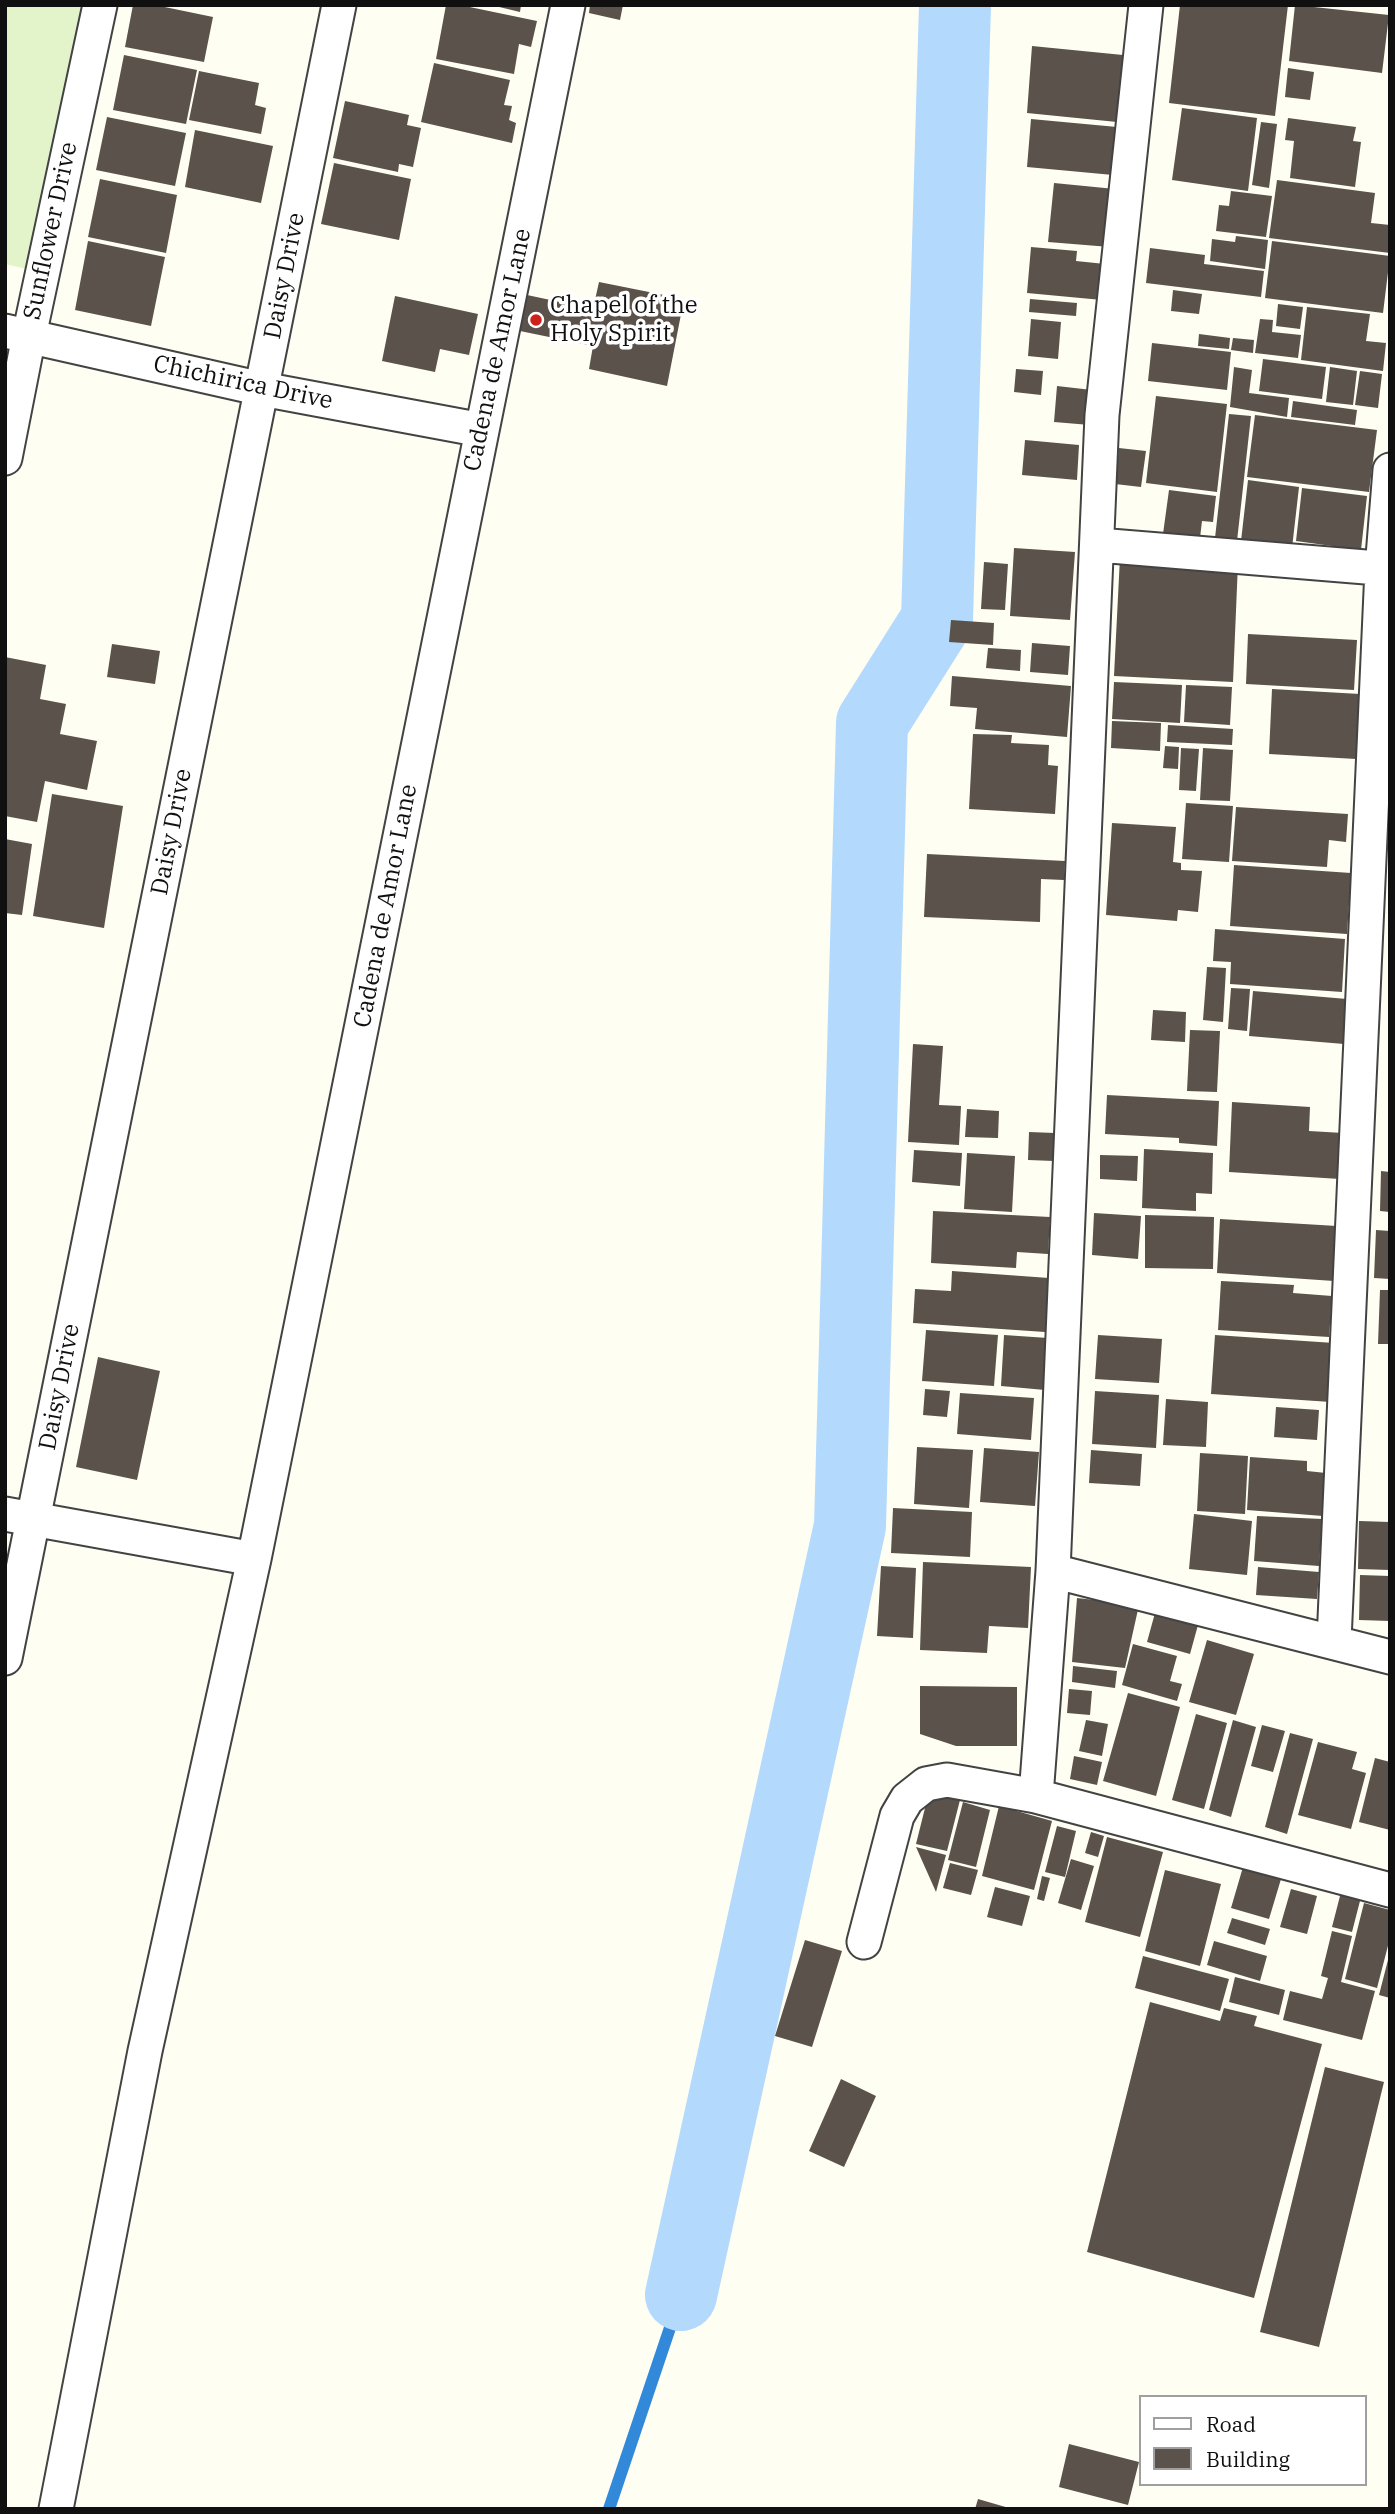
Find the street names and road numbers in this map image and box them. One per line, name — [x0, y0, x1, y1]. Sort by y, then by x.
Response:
street label: Sunflower Drive — [18, 139, 84, 323]
street label: Daisy Drive — [259, 210, 311, 342]
street label: Cadena de Amor Lane — [458, 226, 538, 474]
street label: Chichirica Drive — [151, 350, 335, 416]
street label: Daisy Drive — [146, 766, 198, 898]
street label: Cadena de Amor Lane — [348, 782, 424, 1030]
street label: Daisy Drive — [34, 1321, 86, 1453]

